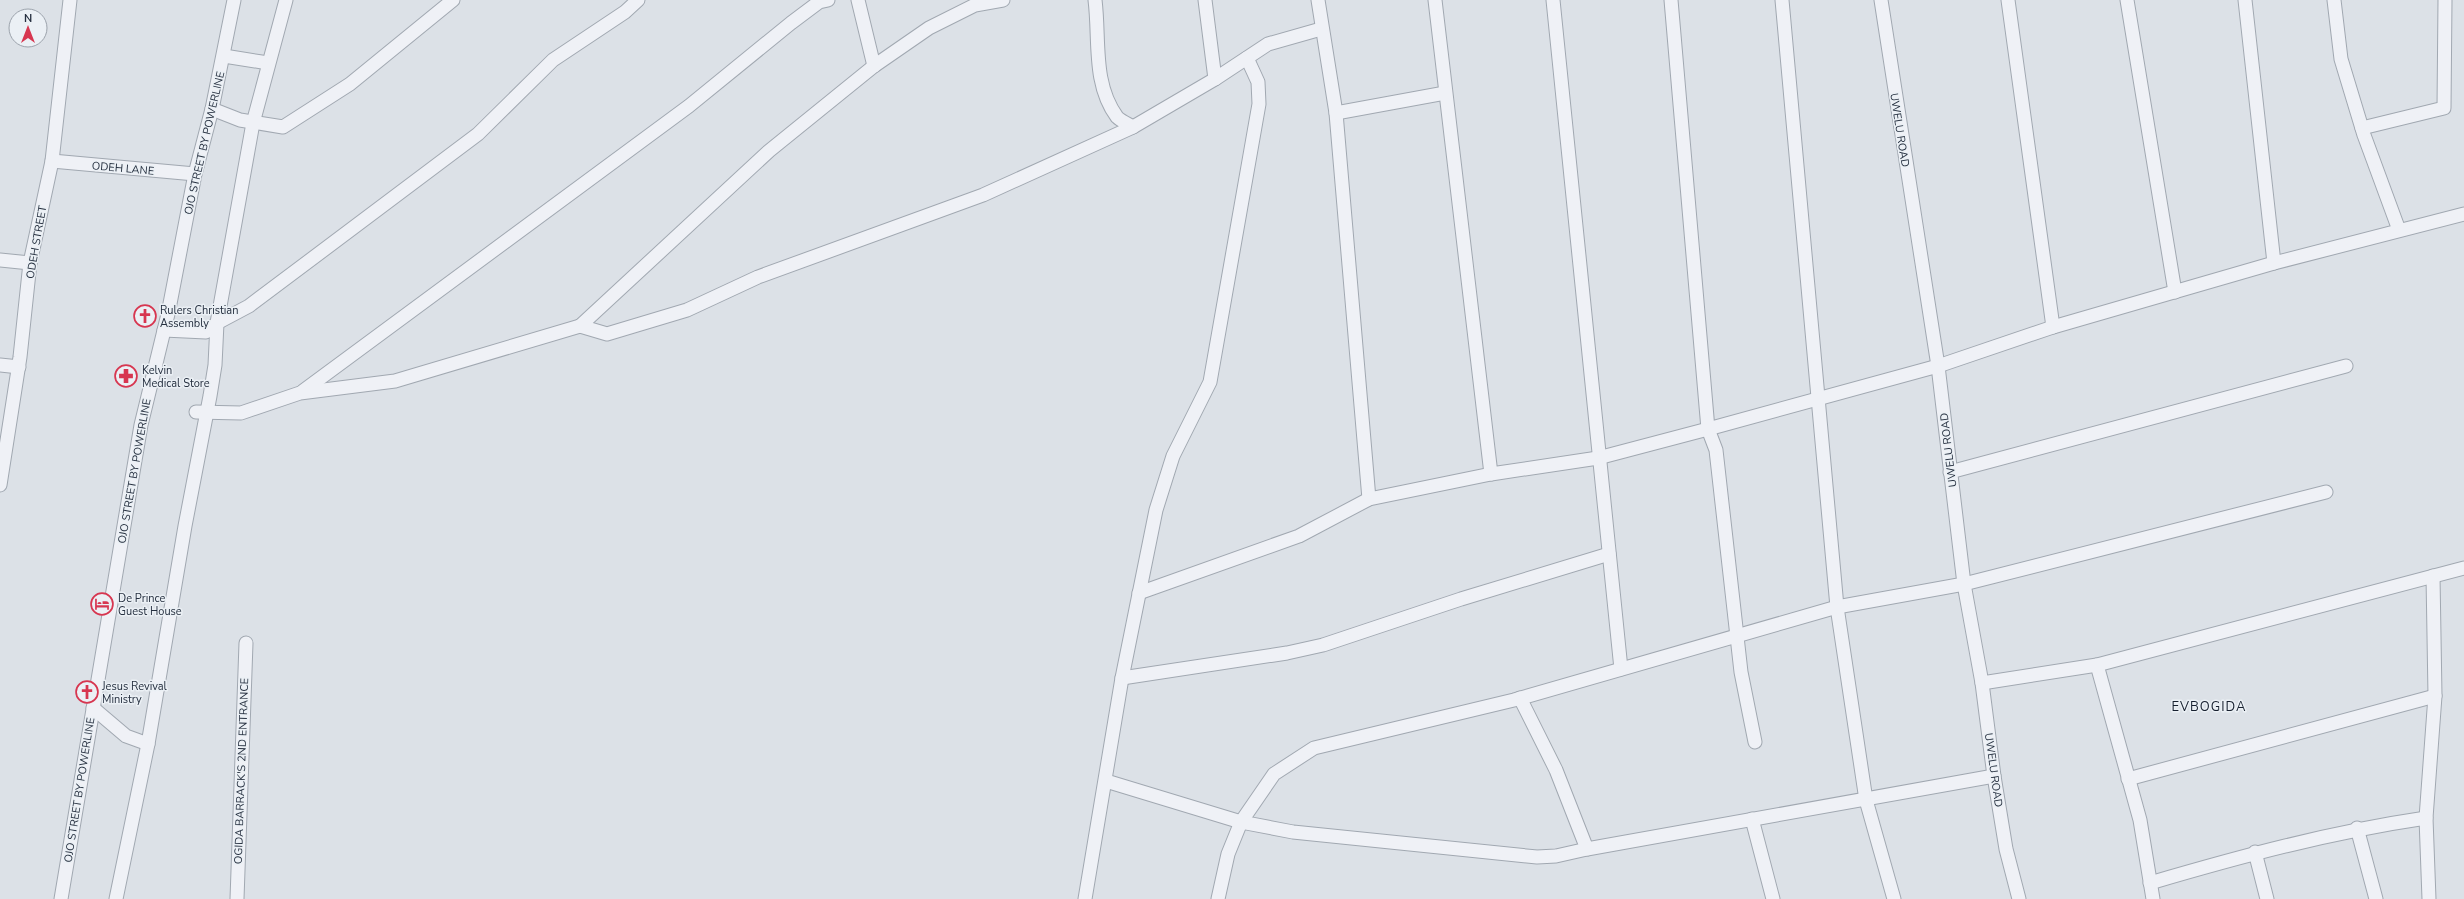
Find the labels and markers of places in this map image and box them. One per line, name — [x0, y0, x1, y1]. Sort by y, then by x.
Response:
church icon: Rulers Christian Assembly — [132, 303, 158, 329]
place label: Rulers Christian Assembly — [160, 303, 238, 331]
pharmacy icon: Kelvin Medical Store — [113, 363, 139, 389]
place label: Kelvin Medical Store — [142, 363, 210, 391]
hotel icon: De Prince Guest House — [89, 591, 115, 617]
place label: De Prince Guest House — [118, 591, 182, 619]
church icon: Jesus Revival Ministry — [74, 679, 100, 705]
place label: Jesus Revival Ministry — [101, 679, 168, 707]

